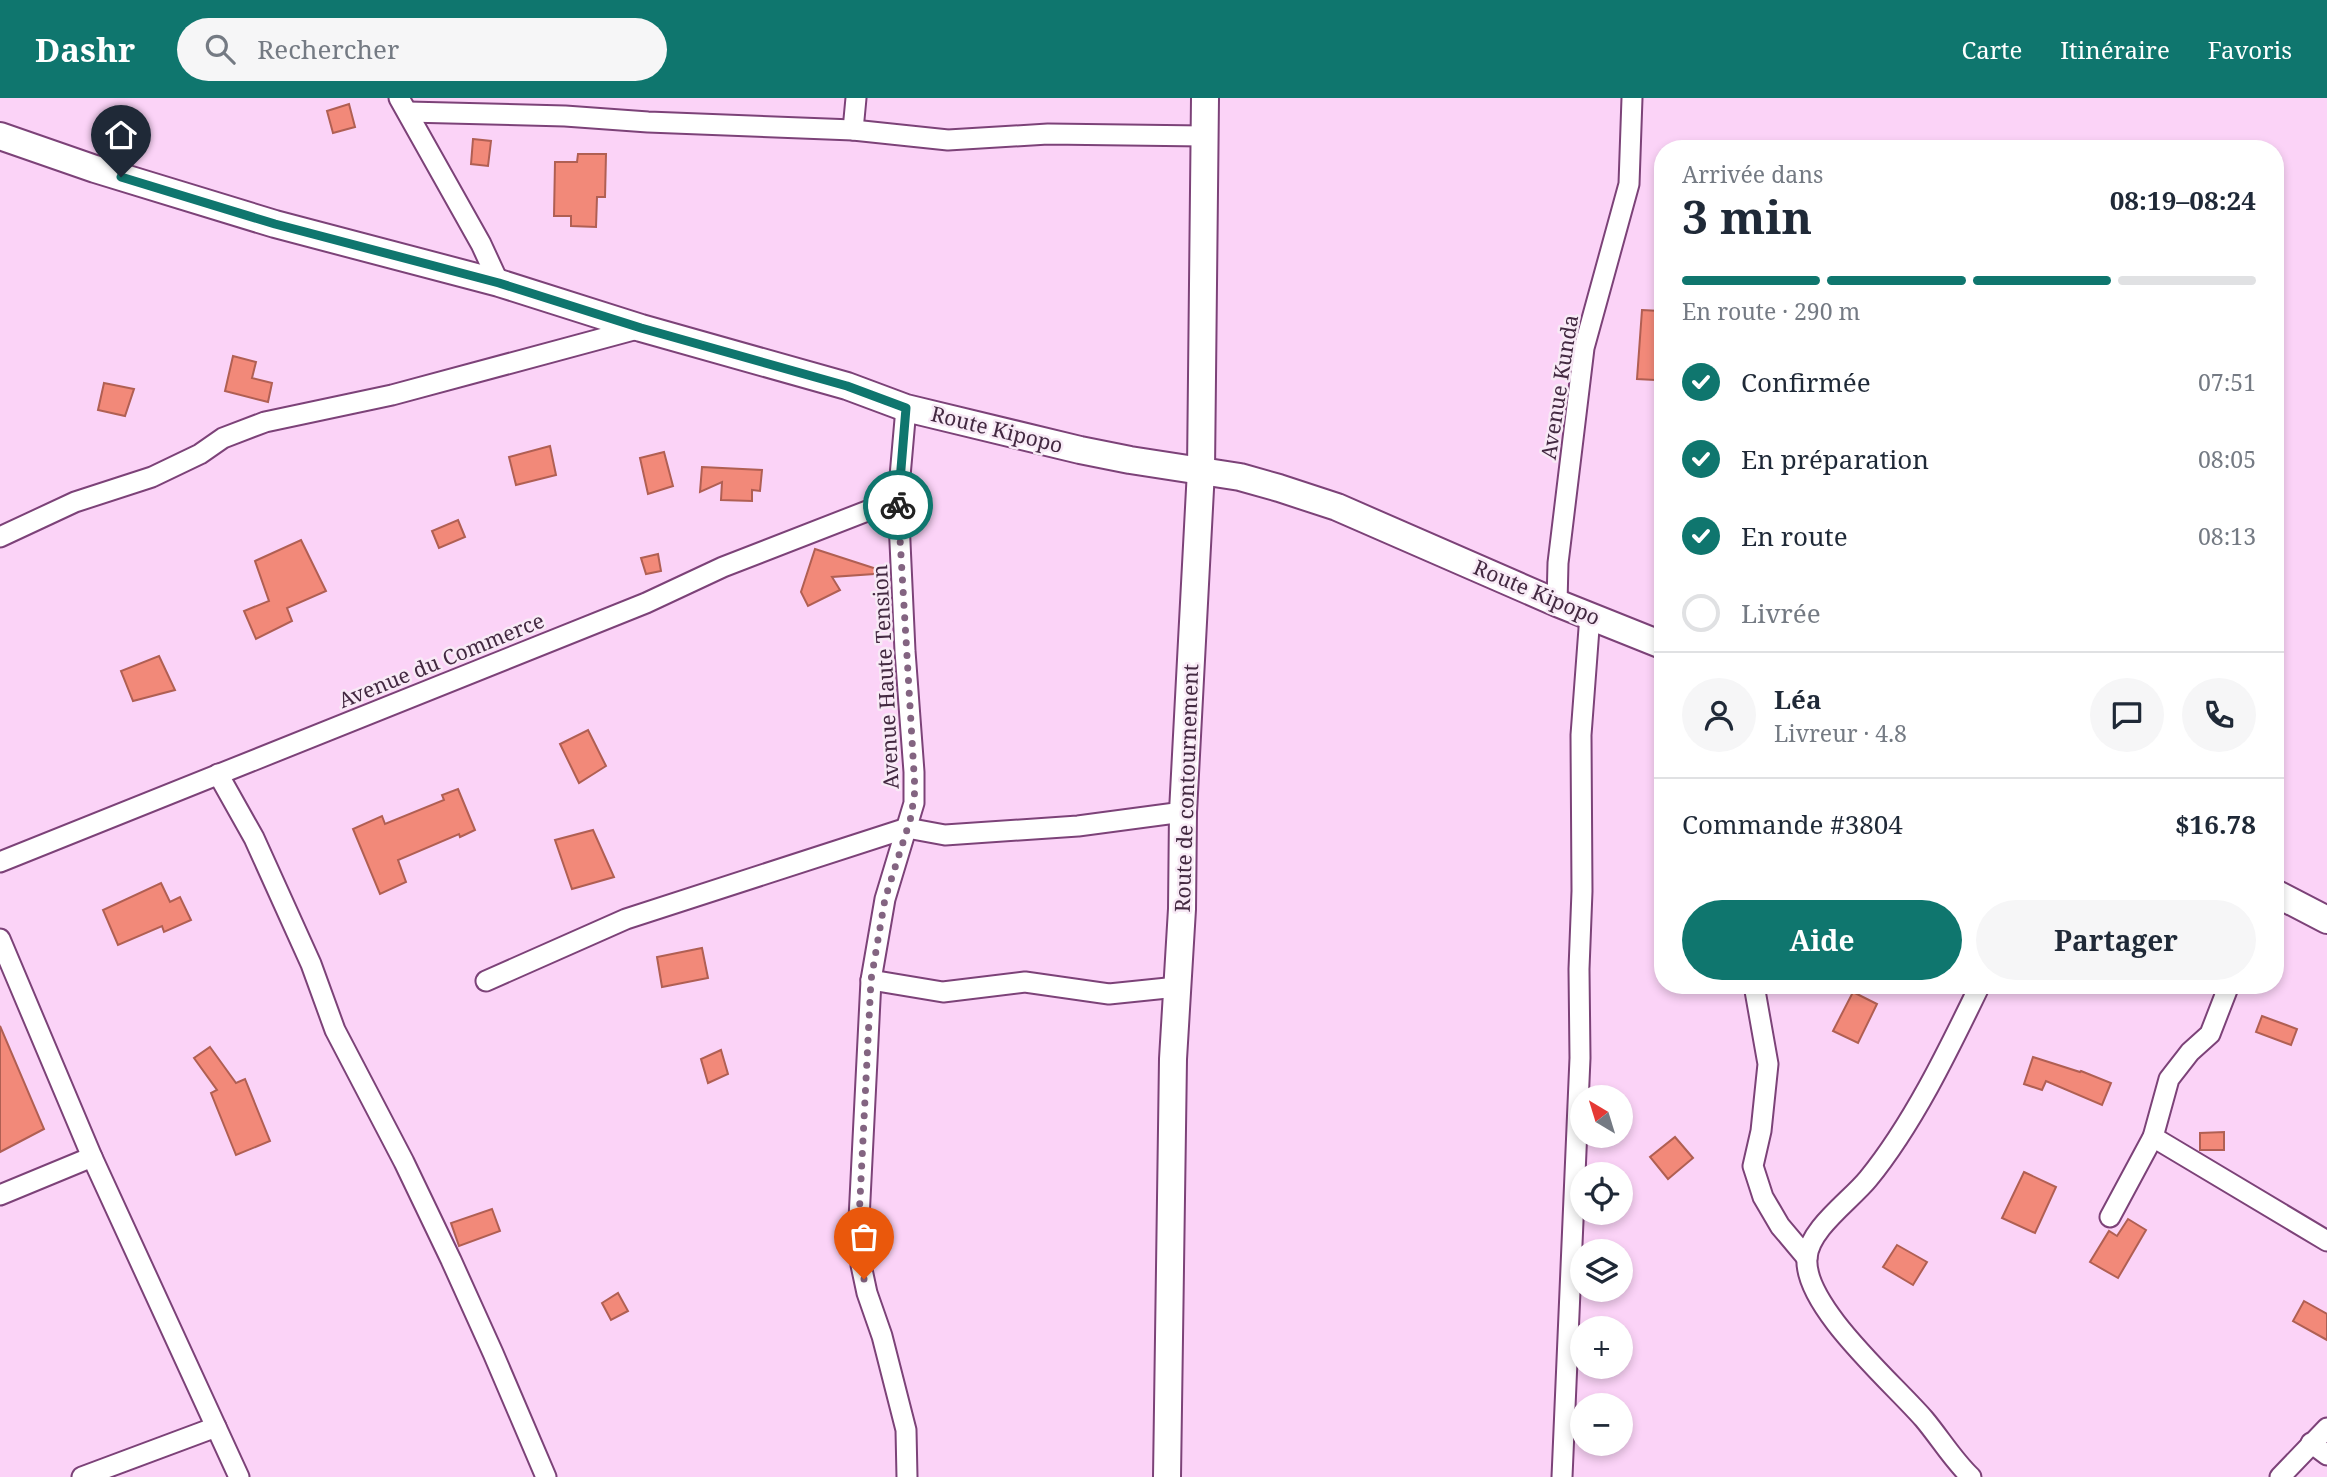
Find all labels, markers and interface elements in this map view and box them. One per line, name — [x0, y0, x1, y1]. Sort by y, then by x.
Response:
search box — [177, 18, 667, 81]
text: Dashr — [35, 27, 135, 72]
icon: search — [201, 30, 239, 68]
text: Rechercher — [257, 31, 399, 67]
text: Carte — [1961, 33, 2022, 66]
text: Itinéraire — [2060, 33, 2170, 66]
text: Favoris — [2208, 33, 2292, 66]
pin — [91, 105, 151, 177]
icon: home — [102, 116, 140, 154]
text: Arrivée dans — [1682, 158, 1823, 190]
text: 08:19–08:24 — [2110, 182, 2256, 218]
text: 3 min — [1682, 185, 1812, 247]
text: En route · 290 m — [1682, 295, 1860, 327]
street label: Avenue Kunda — [1534, 313, 1584, 461]
icon: check — [1682, 363, 1720, 401]
text: Confirmée — [1741, 364, 1871, 400]
text: 07:51 — [2198, 366, 2256, 398]
street label: Route Kipopo — [928, 399, 1066, 459]
icon: check — [1682, 440, 1720, 478]
text: En préparation — [1741, 441, 1929, 477]
text: 08:05 — [2198, 443, 2256, 475]
courier — [863, 470, 933, 540]
icon: bike — [879, 486, 917, 524]
icon: check — [1682, 517, 1720, 555]
text: En route — [1741, 518, 1848, 554]
text: 08:13 — [2198, 520, 2256, 552]
street label: Route Kipopo — [1470, 553, 1604, 631]
street label: Avenue Haute Tension — [865, 564, 905, 790]
text: Livrée — [1741, 595, 1821, 631]
street label: Avenue du Commerce — [334, 606, 548, 714]
street label: Route de contournement — [1168, 663, 1204, 913]
button: person — [1682, 678, 1756, 752]
button: chat — [2090, 678, 2164, 752]
button: phone — [2182, 678, 2256, 752]
text: Léa — [1774, 681, 1821, 717]
text: Livreur · 4.8 — [1774, 717, 1907, 749]
text: Commande #3804 — [1682, 806, 1903, 842]
text: $16.78 — [2175, 806, 2256, 842]
button: Aide — [1682, 900, 1962, 980]
button: Partager — [1976, 900, 2256, 980]
north arrow — [1570, 1085, 1633, 1148]
map controls — [1570, 1085, 1633, 1456]
button: locate — [1570, 1162, 1633, 1225]
pin — [834, 1207, 894, 1279]
icon: bag — [845, 1218, 883, 1256]
button: layers — [1570, 1239, 1633, 1302]
button: + — [1570, 1316, 1633, 1379]
button: − — [1570, 1393, 1633, 1456]

